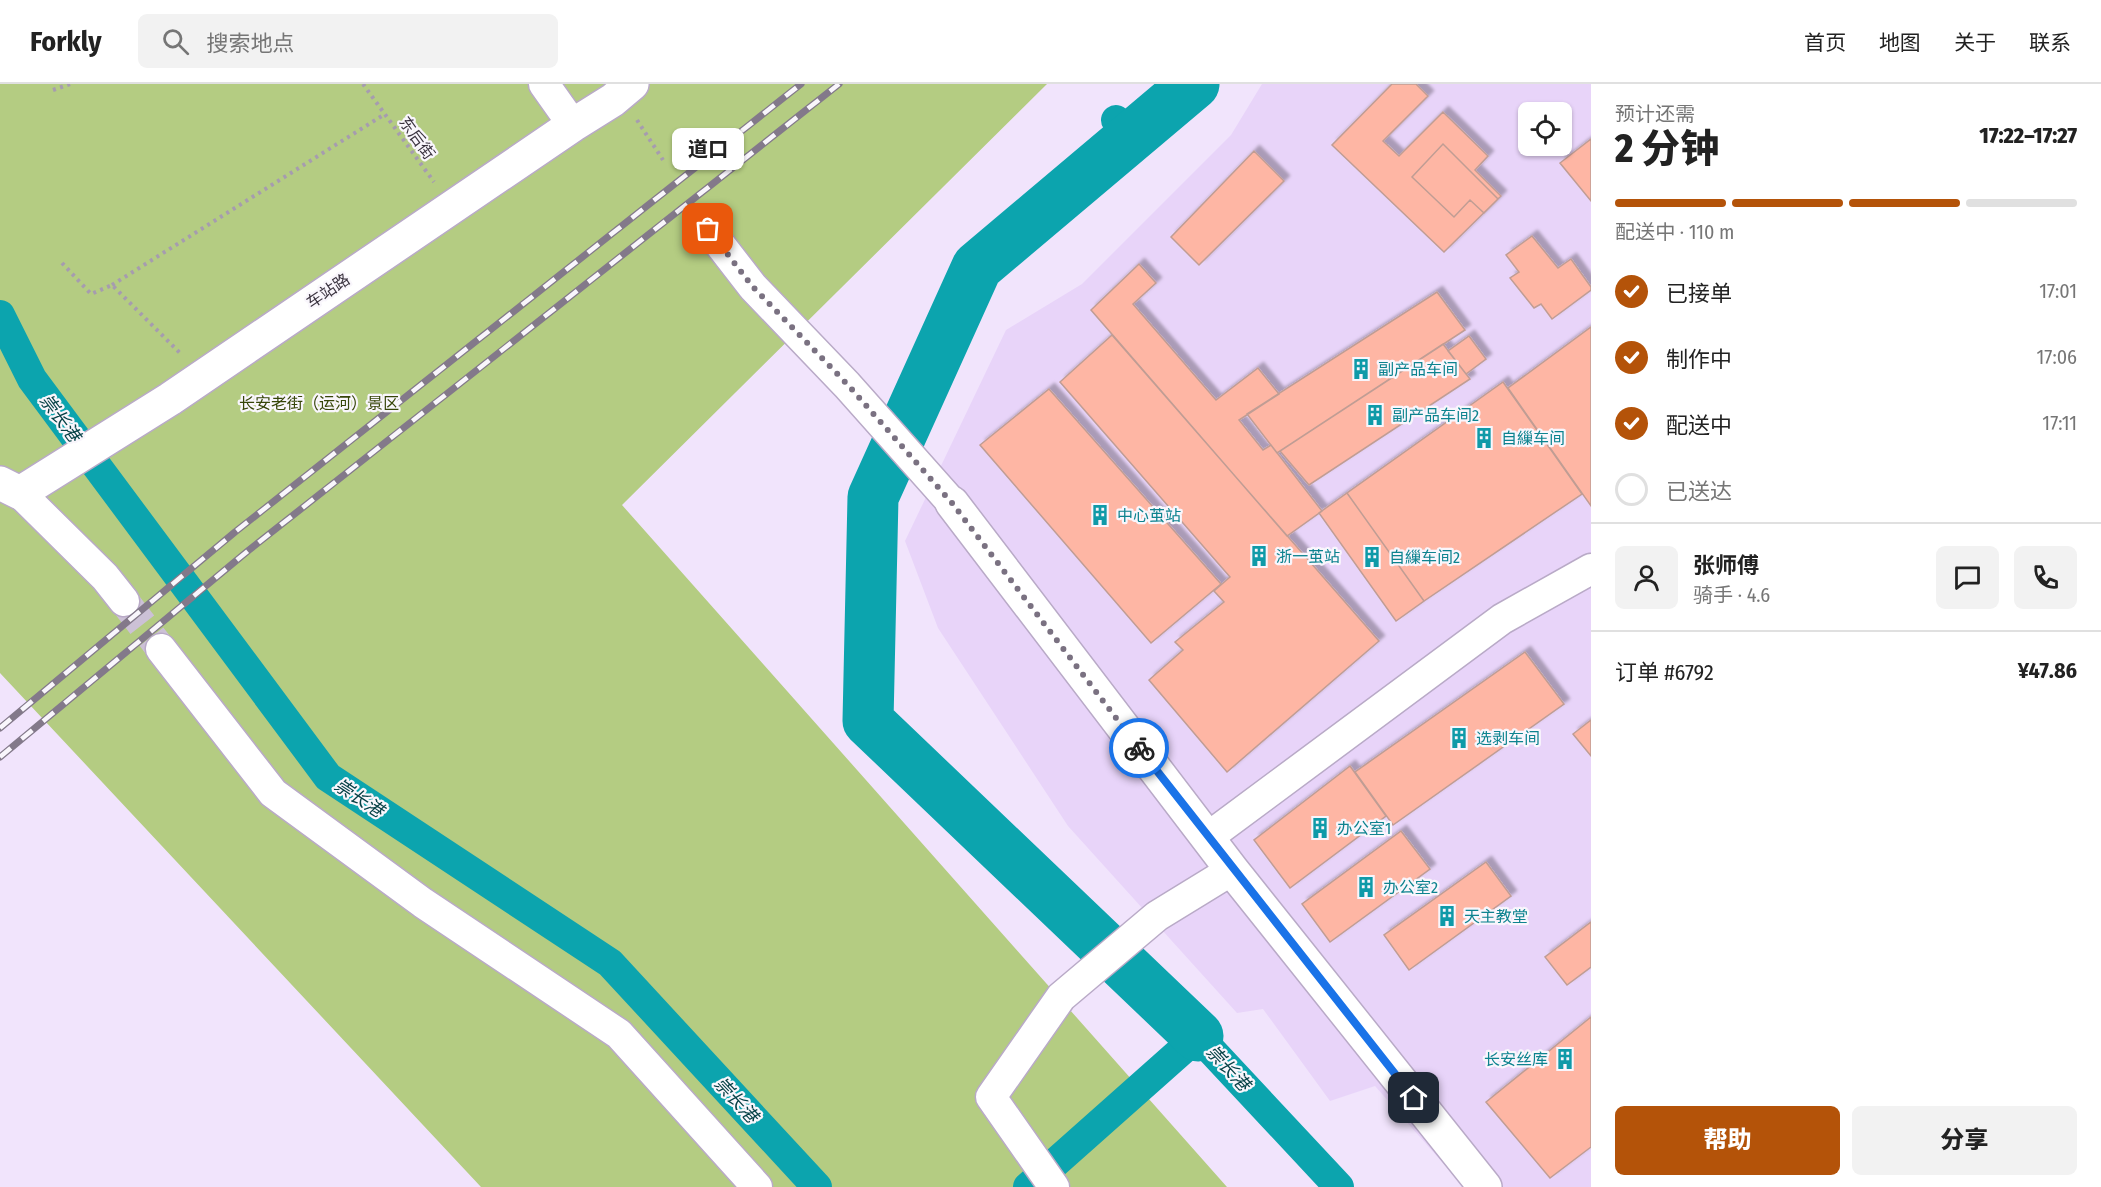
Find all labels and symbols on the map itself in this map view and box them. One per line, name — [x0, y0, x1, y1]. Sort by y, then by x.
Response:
street label: 东后街 — [395, 113, 439, 163]
callout: 道口 — [672, 127, 744, 169]
pin — [682, 203, 733, 254]
street label: 车站路 — [303, 270, 353, 312]
building icon: 副产品车间 — [1349, 357, 1373, 381]
place label: 副产品车间 — [1378, 360, 1458, 379]
water label: 崇长港 — [35, 390, 87, 449]
park label: 长安老街（运河）景区 — [239, 394, 399, 413]
building icon: 副产品车间2 — [1363, 403, 1387, 427]
place label: 副产品车间2 — [1392, 406, 1479, 425]
building icon: 自繅车间 — [1472, 426, 1496, 450]
place label: 自繅车间 — [1501, 429, 1565, 448]
building icon: 中心茧站 — [1088, 503, 1112, 527]
place label: 中心茧站 — [1117, 506, 1181, 525]
building icon: 浙一茧站 — [1247, 544, 1271, 568]
building icon: 自繅车间2 — [1360, 545, 1384, 569]
place label: 浙一茧站 — [1276, 547, 1340, 566]
place label: 自繅车间2 — [1389, 548, 1460, 567]
courier — [1109, 718, 1169, 778]
building icon: 选剥车间 — [1447, 726, 1471, 750]
place label: 选剥车间 — [1476, 729, 1540, 748]
water label: 崇长港 — [330, 774, 390, 824]
building icon: 办公室1 — [1308, 816, 1332, 840]
place label: 办公室1 — [1337, 819, 1391, 838]
building icon: 办公室2 — [1354, 875, 1378, 899]
place label: 办公室2 — [1383, 878, 1438, 897]
building icon: 天主教堂 — [1435, 904, 1459, 928]
place label: 天主教堂 — [1464, 907, 1528, 926]
water label: 崇长港 — [1202, 1041, 1257, 1097]
building icon: 长安丝库 — [1553, 1047, 1577, 1071]
place label: 长安丝库 — [1484, 1050, 1548, 1069]
pin — [1388, 1072, 1439, 1123]
water label: 崇长港 — [710, 1073, 765, 1129]

